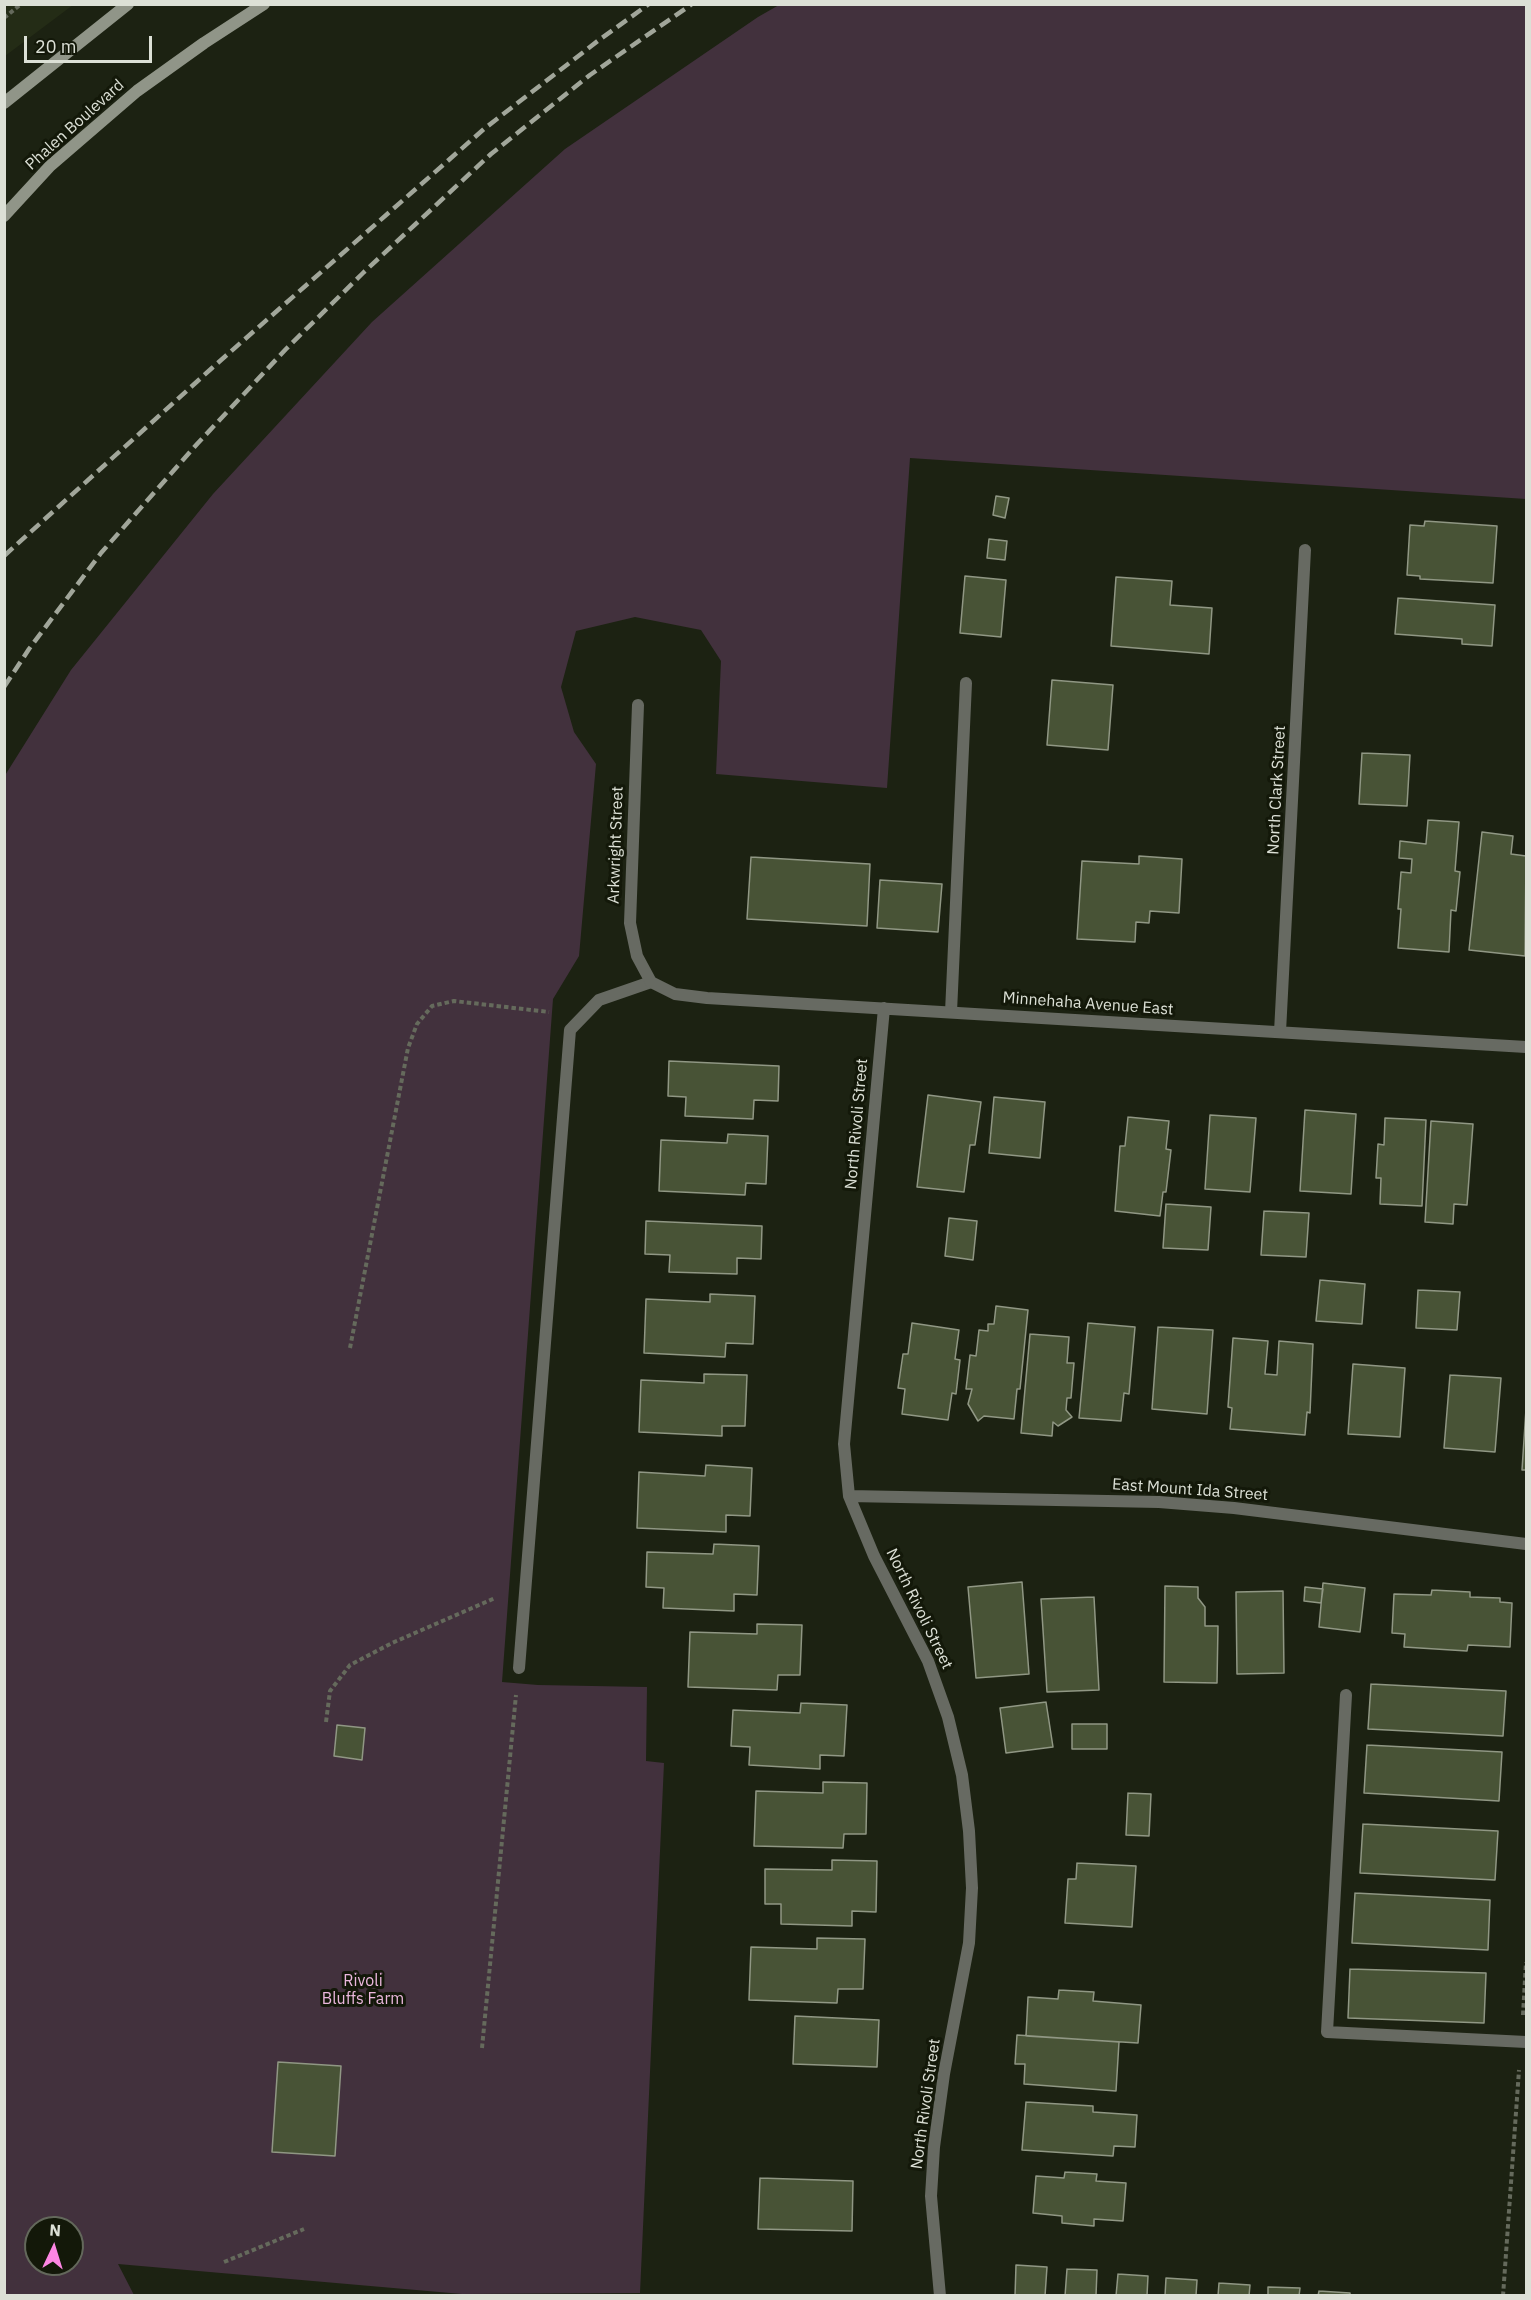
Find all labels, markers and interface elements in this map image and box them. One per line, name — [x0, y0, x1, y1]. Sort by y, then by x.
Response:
scale bar — [27, 24, 154, 62]
text: 20 m — [35, 35, 77, 58]
street label: Phalen Boulevard — [22, 76, 128, 174]
street label: North Clark Street — [1264, 725, 1290, 855]
street label: Arkwright Street — [604, 786, 628, 904]
street label: Minnehaha Avenue East — [1002, 988, 1174, 1020]
street label: North Rivoli Street — [842, 1058, 872, 1190]
street label: East Mount Ida Street — [1111, 1475, 1269, 1505]
street label: North Rivoli Street — [882, 1546, 956, 1672]
park label: Rivoli Bluffs Farm — [322, 1971, 404, 2009]
street label: North Rivoli Street — [907, 2037, 945, 2171]
north arrow — [24, 2216, 84, 2276]
text: N — [49, 2220, 62, 2240]

